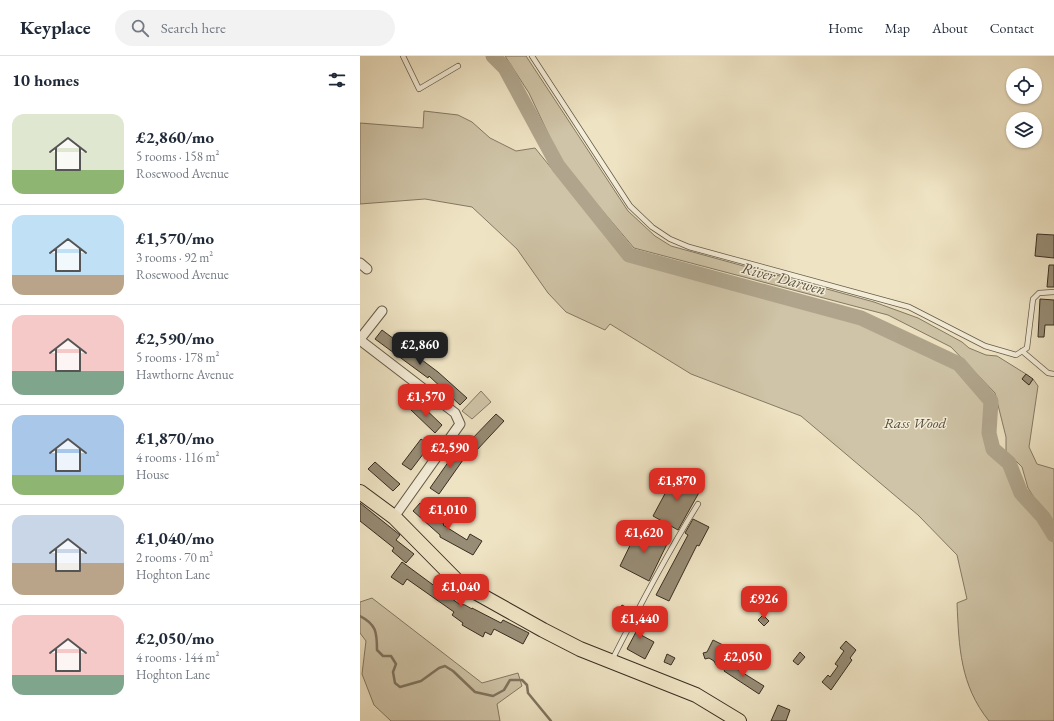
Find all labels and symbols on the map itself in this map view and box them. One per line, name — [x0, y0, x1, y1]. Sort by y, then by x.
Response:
water label: River Darwen — [739, 257, 828, 300]
pin: £2,860 — [387, 332, 453, 366]
pin: £1,570 — [393, 384, 459, 418]
park label: Rass Wood — [884, 413, 946, 432]
pin: £2,590 — [417, 435, 483, 469]
pin: £1,870 — [644, 468, 710, 502]
pin: £1,010 — [415, 497, 481, 531]
pin: £1,620 — [611, 520, 677, 554]
pin: £1,040 — [428, 574, 494, 608]
pin: £926 — [740, 586, 788, 620]
pin: £1,440 — [607, 606, 673, 640]
pin: £2,050 — [710, 644, 776, 678]

